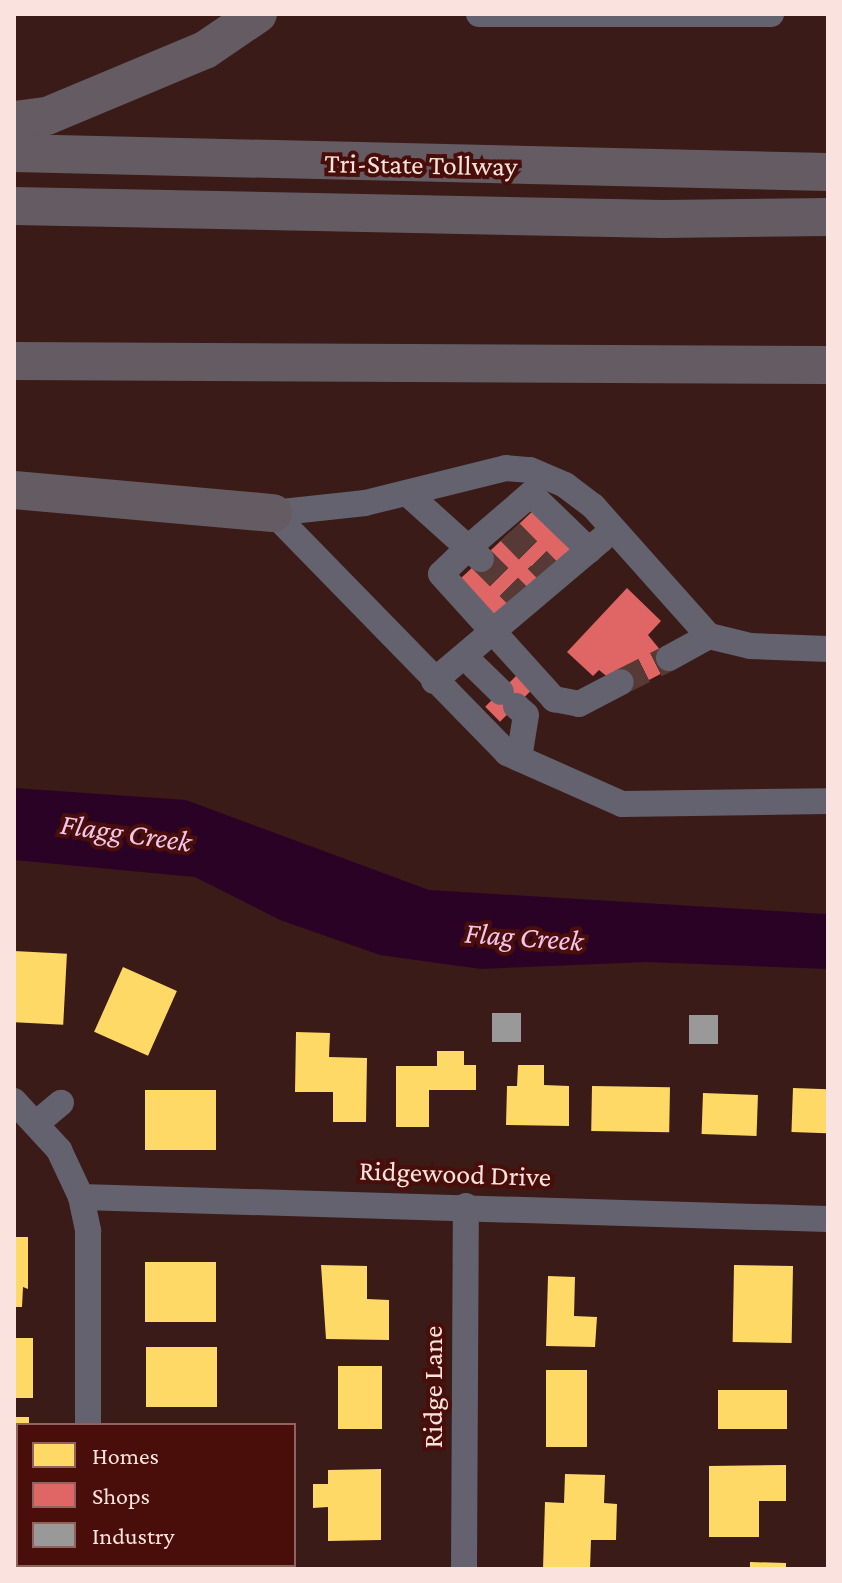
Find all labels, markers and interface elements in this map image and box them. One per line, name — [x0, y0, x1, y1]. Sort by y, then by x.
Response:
street label: Tri-State Tollway — [324, 147, 518, 183]
water label: Flagg Creek — [58, 806, 194, 860]
water label: Flag Creek — [464, 915, 584, 959]
street label: Ridgewood Drive — [358, 1154, 552, 1194]
street label: Ridge Lane — [416, 1326, 450, 1448]
legend — [16, 1423, 296, 1567]
text: Homes — [92, 1442, 159, 1469]
text: Shops — [92, 1482, 150, 1509]
text: Industry — [92, 1522, 175, 1549]

